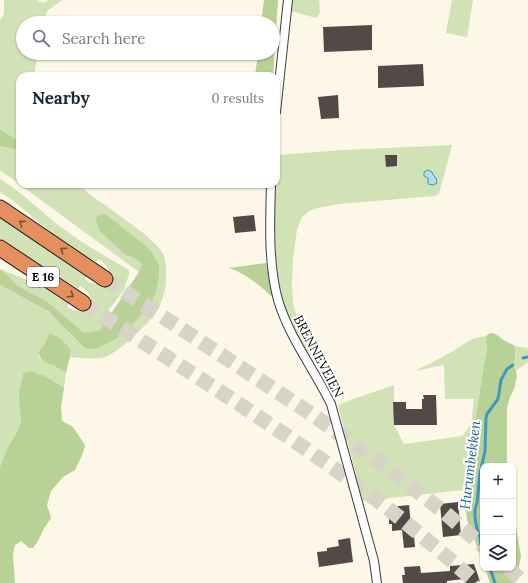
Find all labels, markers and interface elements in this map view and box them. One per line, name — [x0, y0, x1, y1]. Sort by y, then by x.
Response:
search box — [16, 16, 280, 60]
icon: search — [30, 27, 52, 49]
text: Search here — [62, 29, 145, 48]
text: Nearby — [32, 87, 90, 109]
text: 0 results — [212, 90, 264, 107]
one-way arrow — [19, 220, 26, 228]
one-way arrow — [60, 247, 67, 255]
road number: E 16 — [27, 267, 59, 287]
one-way arrow — [67, 290, 74, 298]
street label: BRENNEVEIEN — [290, 312, 347, 400]
water label: Hurumbekken — [456, 419, 484, 511]
map controls — [480, 463, 516, 571]
button: + — [480, 463, 516, 499]
button: − — [480, 499, 516, 535]
button: layers — [480, 535, 516, 571]

